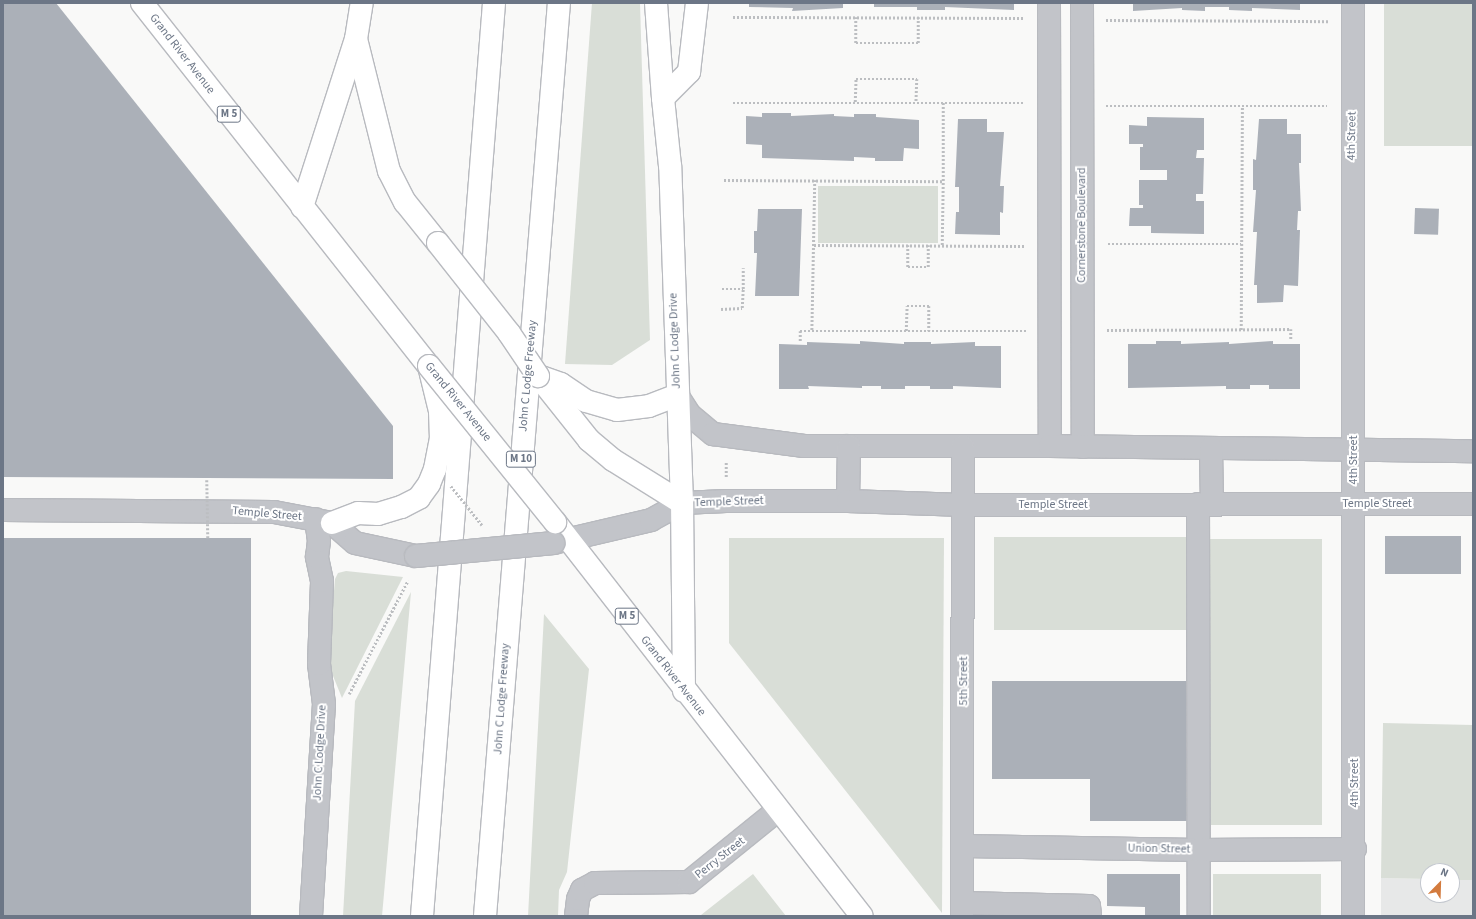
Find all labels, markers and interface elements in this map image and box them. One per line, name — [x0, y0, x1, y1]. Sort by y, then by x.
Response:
street label: Grand River Avenue — [146, 11, 218, 97]
road number: M 5 — [216, 105, 242, 123]
street label: 4th Street — [1344, 111, 1360, 161]
street label: Cornerstone Boulevard — [1075, 167, 1089, 283]
street label: John C Lodge Drive — [666, 293, 684, 389]
street label: John C Lodge Freeway — [516, 320, 540, 432]
street label: Grand River Avenue — [422, 359, 494, 445]
street label: 4th Street — [1347, 435, 1361, 485]
road number: M 10 — [505, 450, 537, 468]
street label: Temple Street — [694, 494, 764, 510]
street label: Temple Street — [1342, 497, 1412, 511]
street label: Temple Street — [1018, 498, 1088, 512]
street label: Temple Street — [232, 504, 302, 524]
road number: M 5 — [614, 607, 640, 625]
street label: Grand River Avenue — [637, 633, 709, 719]
street label: John C Lodge Freeway — [491, 643, 513, 755]
street label: 5th Street — [957, 656, 971, 706]
street label: John C Lodge Drive — [310, 705, 330, 801]
street label: 4th Street — [1348, 758, 1362, 808]
street label: Perry Street — [692, 834, 748, 882]
street label: Union Street — [1127, 841, 1191, 857]
north arrow — [1420, 863, 1460, 903]
text: N — [1438, 864, 1451, 881]

